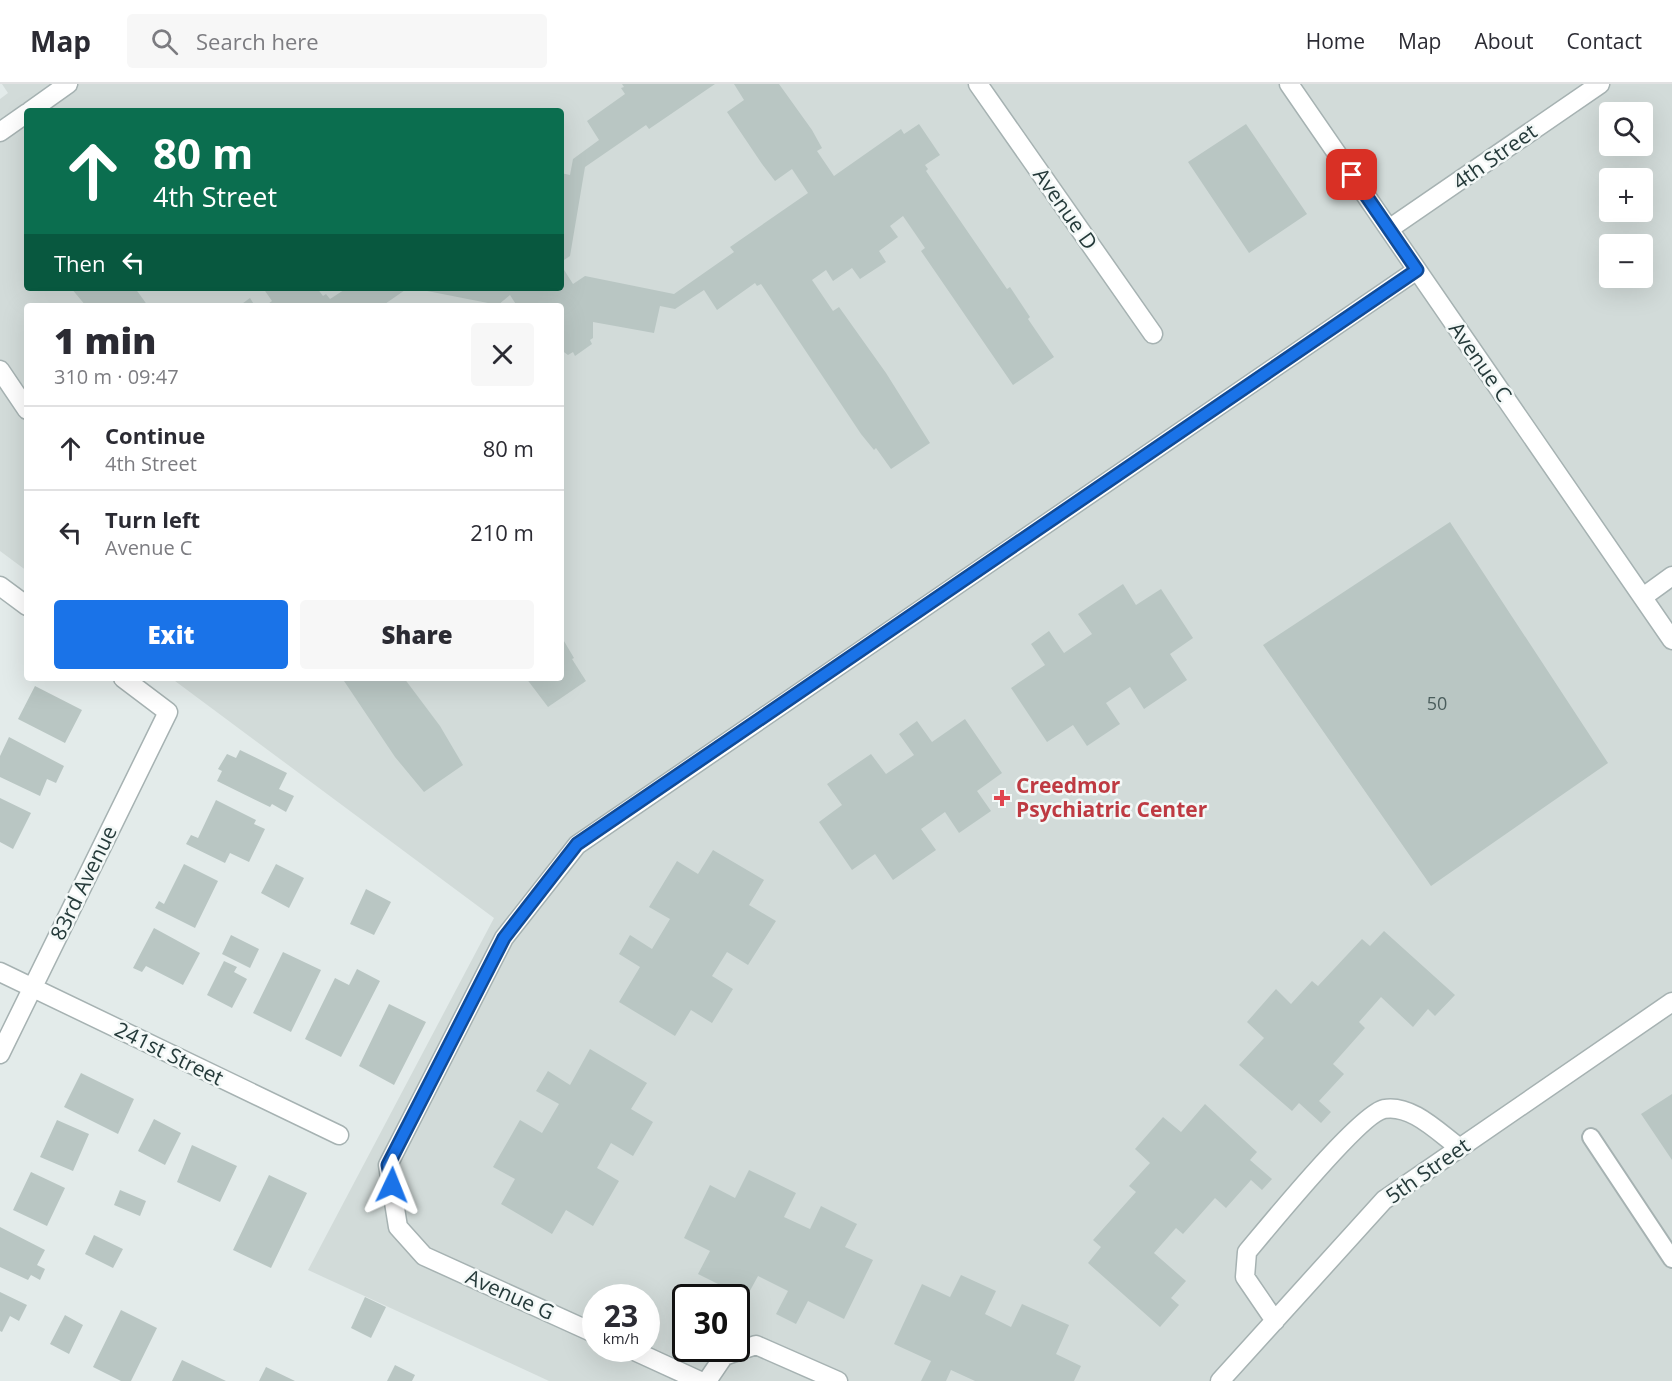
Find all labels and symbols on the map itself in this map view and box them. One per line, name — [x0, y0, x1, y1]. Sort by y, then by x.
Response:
street label: 4th Street — [1447, 117, 1542, 195]
pin — [1326, 149, 1377, 200]
street label: Avenue D — [1027, 162, 1104, 255]
street label: Avenue C — [1443, 316, 1519, 407]
house number: 50 — [1427, 691, 1447, 715]
place label: Creedmor Psychiatric Center — [1016, 771, 1208, 823]
marker: Creedmor Psychiatric Center — [993, 789, 1011, 807]
street label: 83rd Avenue — [43, 821, 123, 944]
street label: 241st Street — [110, 1015, 228, 1091]
street label: 5th Street — [1380, 1131, 1475, 1209]
position arrow — [360, 1153, 424, 1217]
street label: Avenue G — [462, 1262, 559, 1326]
speed limit sign: 30 — [672, 1284, 750, 1362]

